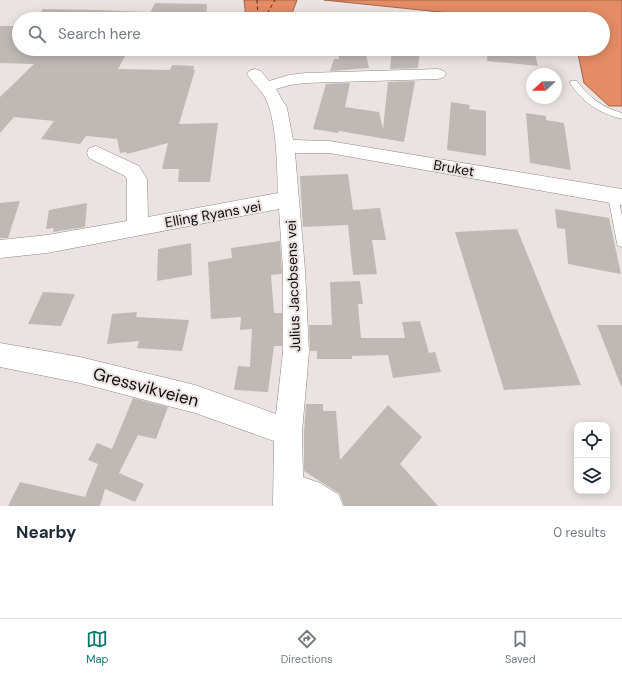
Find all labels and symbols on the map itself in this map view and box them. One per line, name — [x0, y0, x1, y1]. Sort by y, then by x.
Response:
north arrow — [526, 68, 562, 104]
street label: Bruket — [432, 156, 476, 180]
street label: Elling Ryans vei — [163, 197, 263, 231]
street label: Julius Jacobsens vei — [282, 220, 304, 352]
street label: Gressvikveien — [91, 362, 201, 412]

